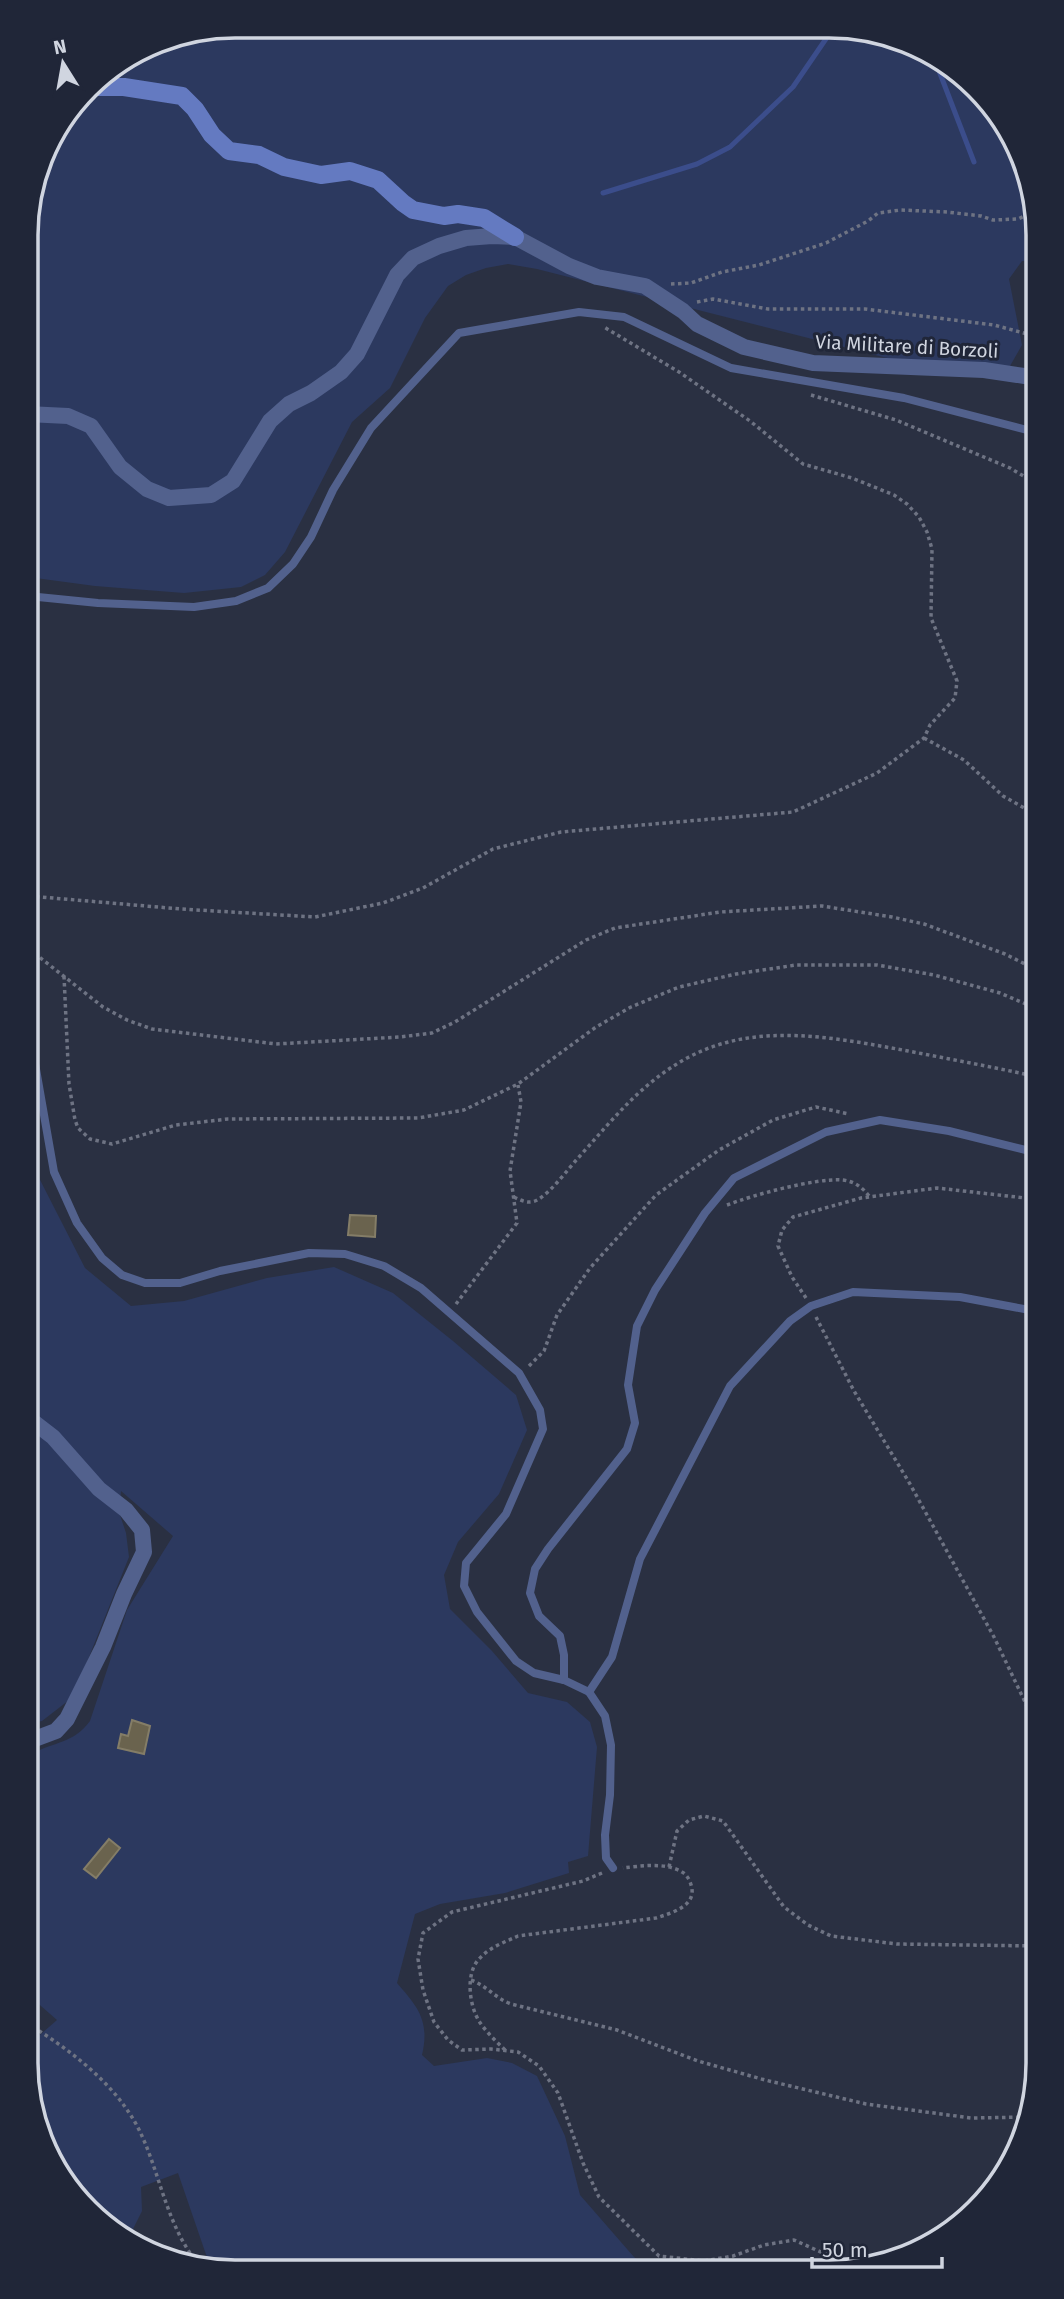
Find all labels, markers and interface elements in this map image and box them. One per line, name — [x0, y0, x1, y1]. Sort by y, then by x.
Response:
north arrow — [28, 28, 98, 98]
text: N — [51, 34, 68, 59]
street label: Via Militare di Borzoli — [815, 330, 999, 363]
scale bar — [812, 2226, 942, 2270]
text: 50 m — [822, 2237, 868, 2263]

